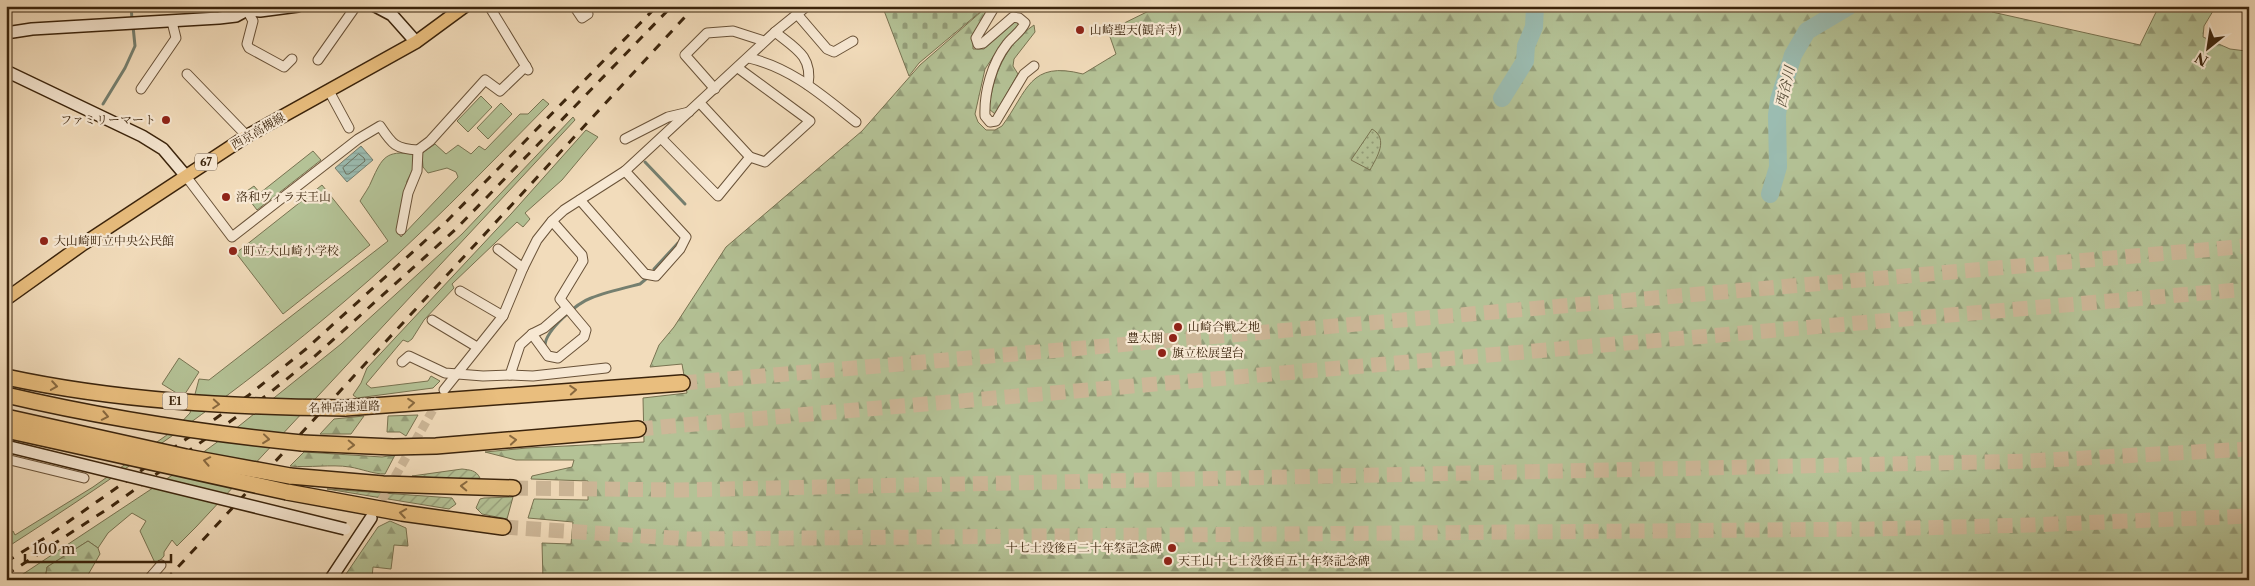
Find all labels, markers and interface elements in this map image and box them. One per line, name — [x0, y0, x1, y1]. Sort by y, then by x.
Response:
place label: 山崎聖天(観音寺) — [1090, 22, 1182, 37]
north arrow — [2182, 22, 2232, 72]
marker: 山崎聖天(観音寺) — [1074, 24, 1086, 36]
text: N — [2192, 48, 2211, 70]
water label: 西谷川 — [1772, 63, 1799, 109]
street label: 西京高槻線 — [228, 109, 287, 152]
place label: ファミリーマート — [60, 112, 156, 127]
marker: ファミリーマート — [160, 114, 172, 126]
road number: 67 — [195, 154, 217, 170]
place label: 洛和ヴィラ天王山 — [236, 189, 331, 204]
marker: 洛和ヴィラ天王山 — [220, 191, 232, 203]
place label: 大山崎町立中央公民館 — [54, 233, 174, 248]
marker: 大山崎町立中央公民館 — [38, 235, 50, 247]
place label: 町立大山崎小学校 — [243, 243, 339, 258]
marker: 町立大山崎小学校 — [227, 245, 239, 257]
place label: 山崎合戦之地 — [1188, 319, 1260, 334]
marker: 山崎合戦之地 — [1172, 321, 1184, 333]
place label: 豊太閤 — [1127, 330, 1163, 345]
marker: 豊太閤 — [1167, 332, 1179, 344]
place label: 旗立松展望台 — [1172, 345, 1244, 360]
marker: 旗立松展望台 — [1156, 347, 1168, 359]
one-way arrow — [50, 380, 59, 390]
one-way arrow — [570, 385, 578, 396]
road number: E1 — [162, 392, 188, 410]
street label: 名神高速道路 — [308, 398, 380, 415]
one-way arrow — [408, 398, 416, 409]
one-way arrow — [212, 399, 220, 410]
one-way arrow — [101, 411, 110, 421]
one-way arrow — [262, 433, 270, 444]
one-way arrow — [509, 435, 517, 446]
one-way arrow — [347, 440, 355, 451]
one-way arrow — [203, 457, 211, 467]
one-way arrow — [460, 481, 468, 492]
one-way arrow — [398, 508, 407, 518]
scale bar — [25, 531, 171, 563]
text: 100 m — [32, 539, 75, 558]
place label: 十七士没後百二十年祭記念碑 — [1006, 540, 1162, 555]
marker: 十七士没後百二十年祭記念碑 — [1166, 542, 1178, 554]
place label: 天王山十七士没後百五十年祭記念碑 — [1178, 553, 1370, 568]
marker: 天王山十七士没後百五十年祭記念碑 — [1162, 555, 1174, 567]

